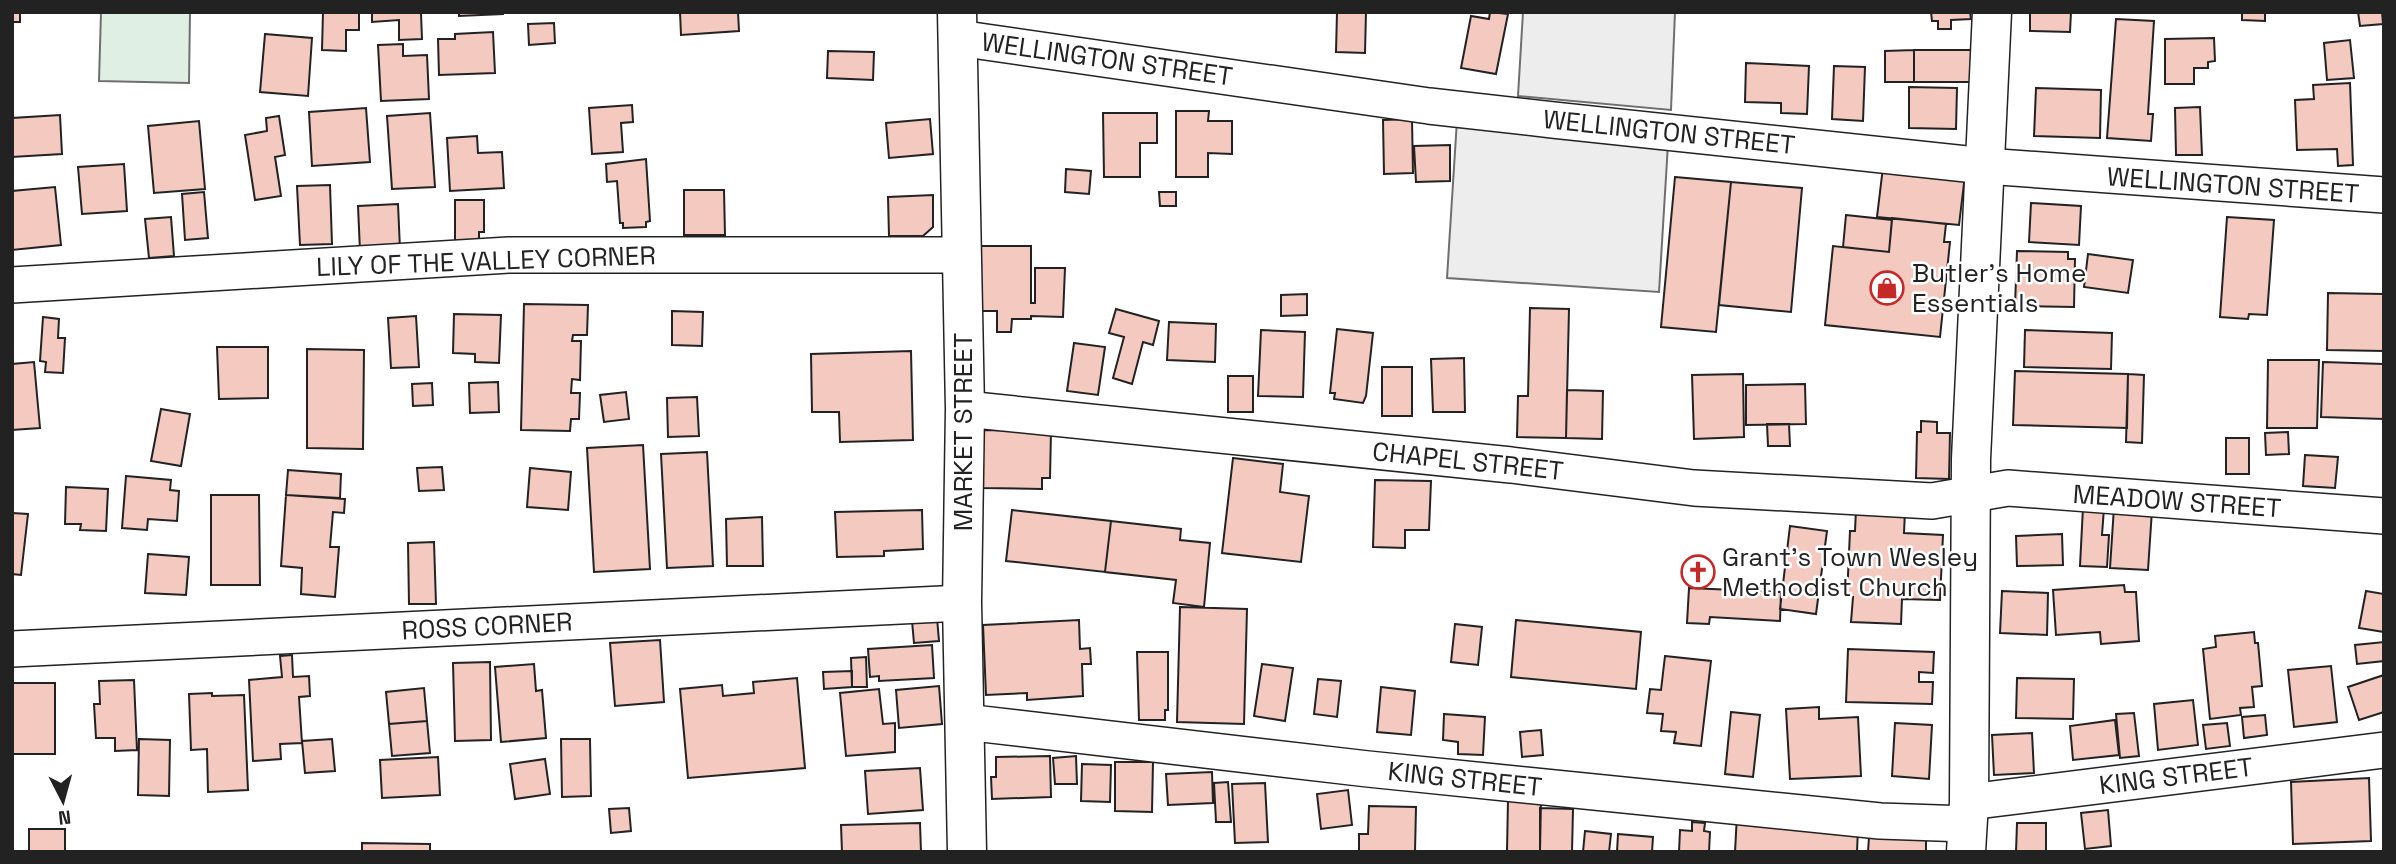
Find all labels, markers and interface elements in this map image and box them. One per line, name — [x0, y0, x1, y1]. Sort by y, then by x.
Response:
street label: WELLINGTON STREET — [979, 25, 1235, 93]
street label: WELLINGTON STREET — [1541, 102, 1797, 162]
street label: WELLINGTON STREET — [2106, 159, 2360, 211]
street label: LILY OF THE VALLEY CORNER — [316, 238, 656, 284]
place label: Butler's Home Essentials — [1912, 256, 2086, 320]
shop icon: Butler's Home Essentials — [1868, 269, 1906, 307]
street label: MARKET STREET — [946, 333, 980, 531]
street label: CHAPEL STREET — [1371, 434, 1565, 488]
street label: MEADOW STREET — [2072, 477, 2282, 525]
place label: Grant’s Town Wesley Methodist Church — [1722, 540, 1978, 604]
church icon: Grant’s Town Wesley Methodist Church — [1679, 553, 1717, 591]
street label: ROSS CORNER — [401, 605, 573, 647]
street label: KING STREET — [2097, 750, 2255, 802]
street label: KING STREET — [1386, 754, 1544, 804]
north arrow — [28, 766, 98, 836]
text: N — [57, 804, 72, 831]

